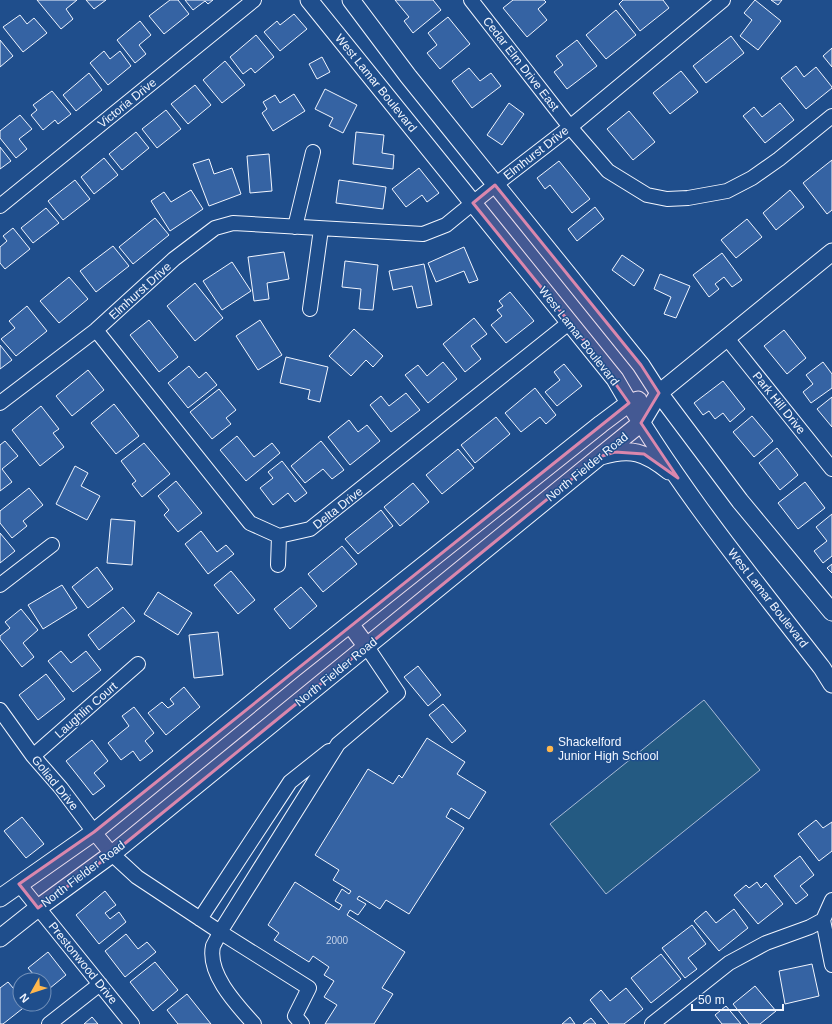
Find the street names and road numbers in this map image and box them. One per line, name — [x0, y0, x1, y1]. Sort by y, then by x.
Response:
street label: Cedar Elm Drive East — [480, 14, 562, 114]
street label: West Lamar Boulevard — [332, 31, 420, 135]
street label: Victoria Drive — [95, 75, 159, 131]
street label: Elmhurst Drive — [501, 123, 572, 183]
street label: Elmhurst Drive — [106, 259, 174, 323]
street label: West Lamar Boulevard — [536, 284, 622, 388]
street label: Park Hill Drive — [750, 369, 809, 437]
street label: North Fielder Road — [543, 430, 631, 504]
street label: Delta Drive — [310, 484, 366, 532]
street label: West Lamar Boulevard — [725, 546, 811, 650]
street label: North Fielder Road — [292, 635, 380, 709]
street label: Laughlin Court — [52, 679, 121, 741]
street label: Goliad Drive — [29, 753, 81, 813]
street label: North Fielder Road — [38, 838, 128, 910]
street label: Prestonwood Drive — [46, 919, 121, 1007]

